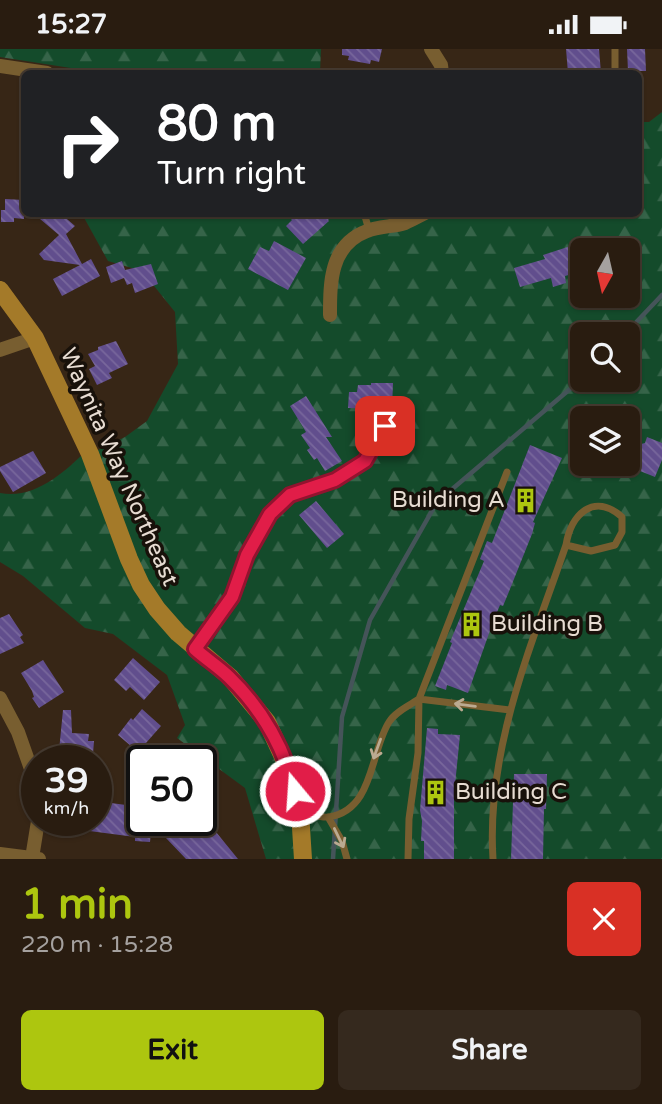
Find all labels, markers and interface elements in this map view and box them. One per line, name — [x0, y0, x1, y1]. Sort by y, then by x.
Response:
text: 15:27 — [35, 9, 107, 40]
text: 80 m — [157, 95, 276, 154]
icon: right — [42, 98, 133, 189]
text: Turn right — [157, 155, 306, 193]
north arrow — [570, 238, 640, 308]
map controls — [570, 238, 640, 476]
button: search — [570, 322, 640, 392]
street label: Waynita Way Northeast — [54, 344, 184, 591]
pin — [355, 396, 415, 456]
button: layers — [570, 406, 640, 476]
icon: arrive — [366, 407, 404, 445]
place label: Building A — [392, 486, 505, 514]
building icon: Building A — [511, 486, 539, 514]
building icon: Building B — [457, 610, 485, 638]
place label: Building B — [491, 610, 603, 638]
one-way arrow — [454, 698, 476, 711]
one-way arrow — [370, 738, 382, 760]
speed limit sign: 50 — [126, 745, 217, 836]
position arrow — [258, 754, 332, 828]
text: 39 — [45, 760, 88, 802]
building icon: Building C — [421, 778, 449, 806]
place label: Building C — [455, 778, 567, 806]
text: km/h — [44, 797, 89, 819]
one-way arrow — [333, 827, 346, 848]
text: 1 min — [21, 879, 133, 930]
button: close — [567, 882, 641, 956]
text: 220 m · 15:28 — [21, 931, 173, 959]
button: Exit — [21, 1010, 324, 1090]
button: Share — [338, 1010, 641, 1090]

